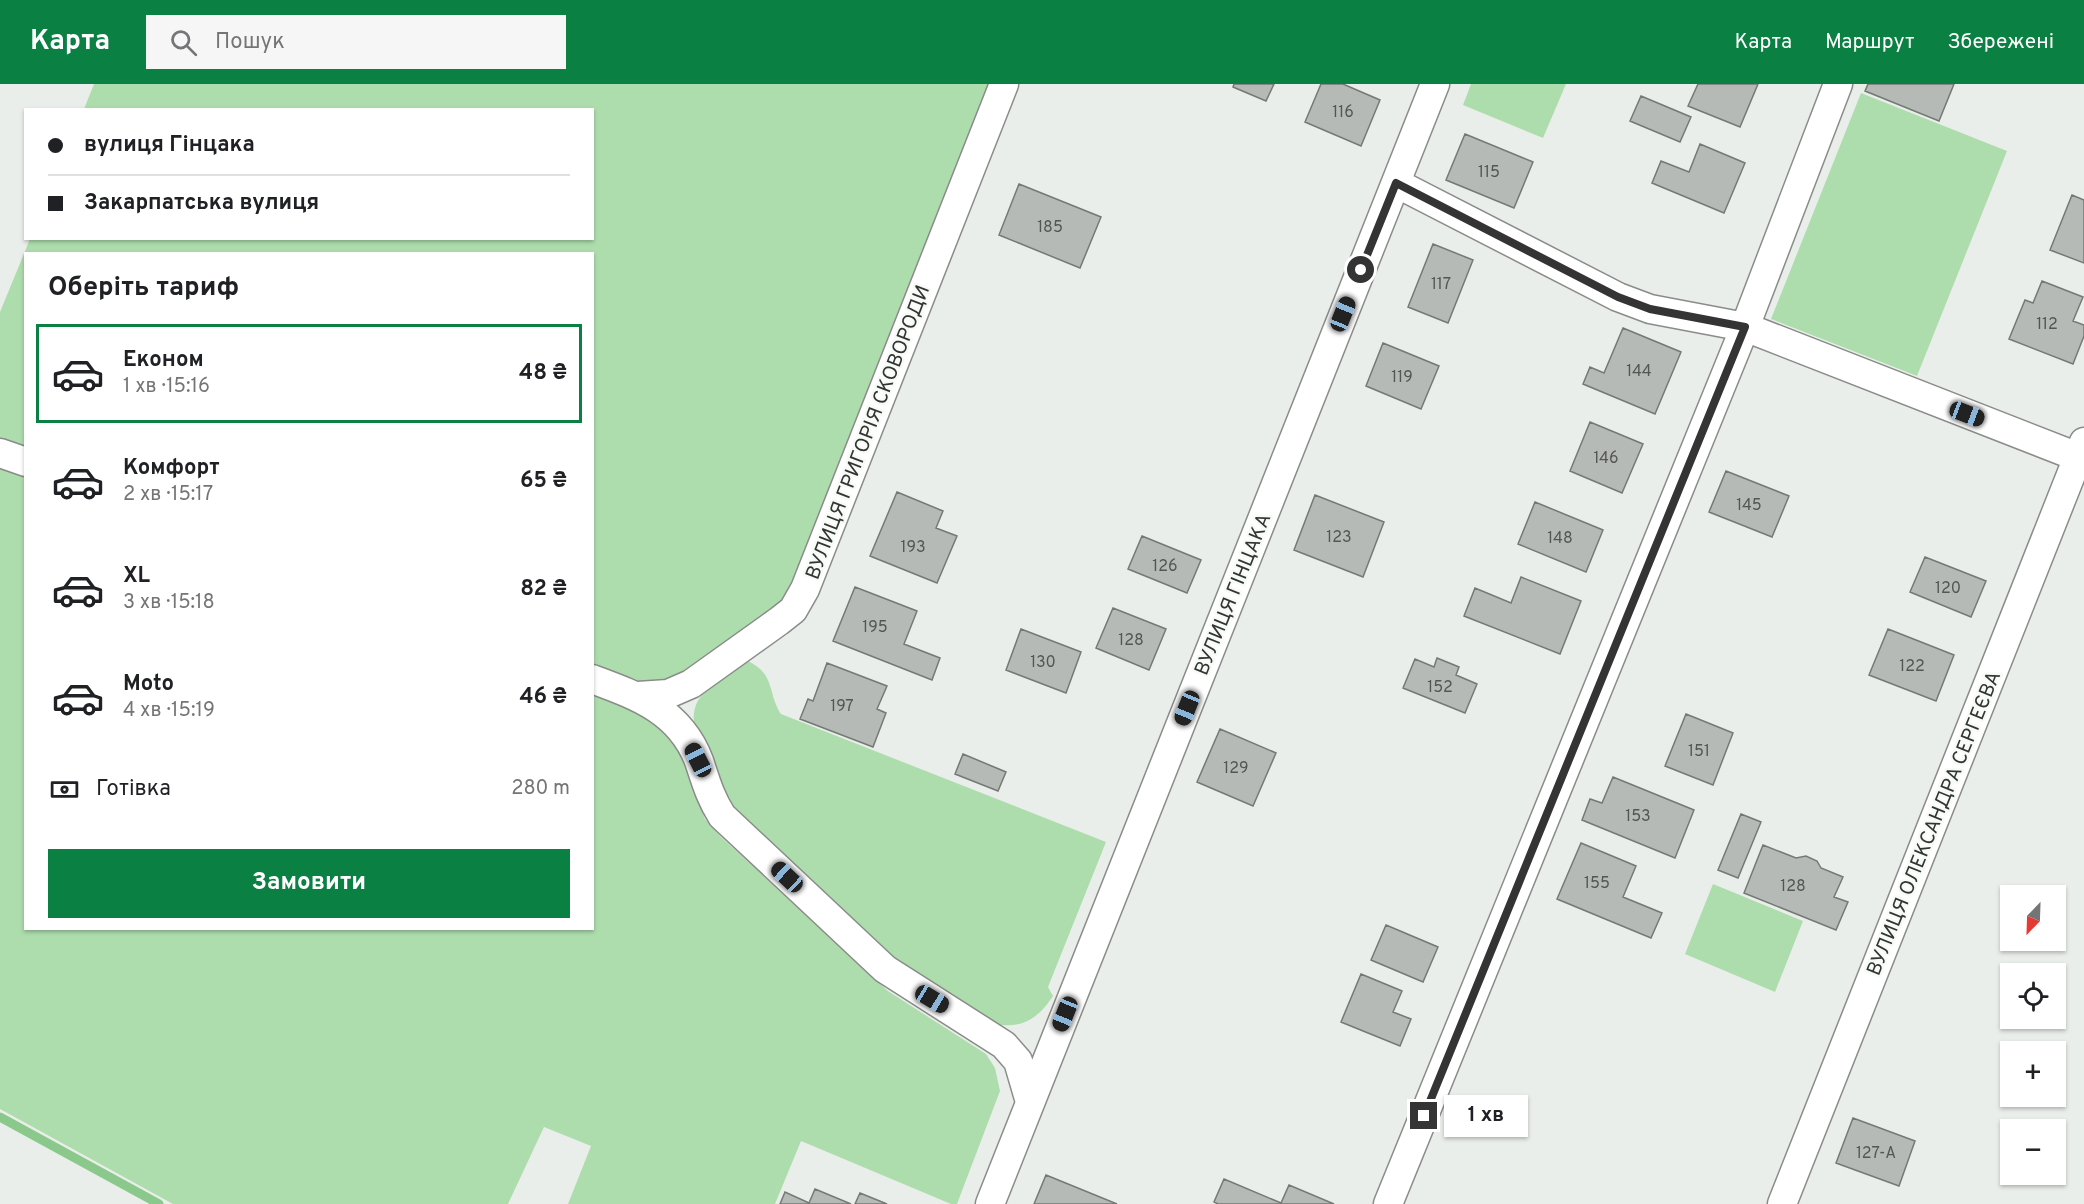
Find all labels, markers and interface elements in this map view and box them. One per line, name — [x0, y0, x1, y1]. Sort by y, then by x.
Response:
search box — [146, 15, 566, 69]
text: Карта — [30, 24, 110, 60]
icon: search — [167, 26, 200, 59]
text: Пошук — [215, 29, 285, 56]
text: Карта — [1735, 29, 1792, 56]
text: Маршрут — [1825, 29, 1914, 56]
text: Збережені — [1947, 29, 2054, 56]
house number: 116 — [1332, 103, 1354, 123]
text: вулиця Гінцака — [84, 132, 255, 159]
house number: 115 — [1478, 163, 1500, 183]
text: Закарпатська вулиця — [84, 190, 319, 217]
house number: 185 — [1037, 218, 1063, 238]
route start — [1347, 256, 1374, 283]
text: Оберіть тариф — [48, 271, 239, 305]
house number: 117 — [1431, 275, 1451, 295]
street label: ВУЛИЦЯ ГРИГОРІЯ СКОВОРОДИ — [801, 282, 937, 584]
car — [1328, 294, 1358, 334]
house number: 112 — [2036, 315, 2058, 335]
icon: car — [51, 347, 105, 401]
text: Економ — [123, 347, 204, 374]
text: 48 ₴ — [519, 360, 567, 387]
house number: 144 — [1626, 362, 1652, 382]
house number: 119 — [1391, 368, 1413, 388]
text: 1 хв · 15:16 — [123, 374, 210, 400]
car — [1947, 399, 1987, 429]
house number: 146 — [1593, 449, 1619, 469]
icon: car — [51, 455, 105, 509]
text: Комфорт — [123, 455, 220, 482]
text: 65 ₴ — [520, 468, 567, 495]
text: 2 хв · 15:17 — [123, 482, 213, 508]
house number: 145 — [1736, 496, 1762, 516]
street label: ВУЛИЦЯ ГІНЦАКА — [1190, 510, 1278, 679]
house number: 123 — [1326, 528, 1352, 548]
house number: 148 — [1547, 529, 1573, 549]
house number: 193 — [900, 538, 926, 558]
house number: 126 — [1152, 557, 1178, 577]
icon: car — [51, 563, 105, 617]
text: XL — [123, 563, 150, 590]
text: 82 ₴ — [520, 576, 567, 603]
house number: 120 — [1935, 579, 1961, 599]
text: 3 хв · 15:18 — [123, 590, 215, 616]
house number: 195 — [862, 618, 888, 638]
house number: 128 — [1118, 631, 1144, 651]
house number: 130 — [1030, 653, 1056, 673]
house number: 122 — [1899, 657, 1925, 677]
street label: ВУЛИЦЯ ОЛЕКСАНДРА СЕРГЕЄВА — [1862, 668, 2008, 980]
icon: car — [51, 671, 105, 725]
text: Moto — [123, 671, 174, 698]
house number: 152 — [1427, 678, 1453, 698]
text: 46 ₴ — [519, 684, 567, 711]
car — [1172, 688, 1202, 728]
house number: 197 — [830, 697, 854, 717]
text: 4 хв · 15:19 — [123, 698, 215, 724]
car — [682, 740, 714, 780]
house number: 151 — [1688, 742, 1710, 762]
house number: 129 — [1223, 759, 1249, 779]
icon: cash — [48, 773, 81, 806]
text: Готівка — [96, 776, 171, 803]
text: 280 m — [511, 776, 570, 802]
house number: 153 — [1625, 807, 1651, 827]
button: Замовити — [48, 849, 570, 918]
car — [768, 858, 806, 896]
house number: 155 — [1584, 874, 1610, 894]
house number: 128 — [1780, 877, 1806, 897]
north arrow — [2000, 885, 2066, 951]
map controls — [2000, 885, 2066, 1185]
button: locate — [2000, 963, 2066, 1029]
car — [912, 982, 952, 1016]
car — [1050, 994, 1080, 1034]
button: + — [2000, 1041, 2066, 1107]
callout: 1 хв — [1445, 1095, 1529, 1137]
route end — [1410, 1102, 1437, 1129]
text: 1 хв — [1468, 1103, 1504, 1129]
button: − — [2000, 1119, 2066, 1185]
house number: 127-А — [1856, 1144, 1896, 1164]

